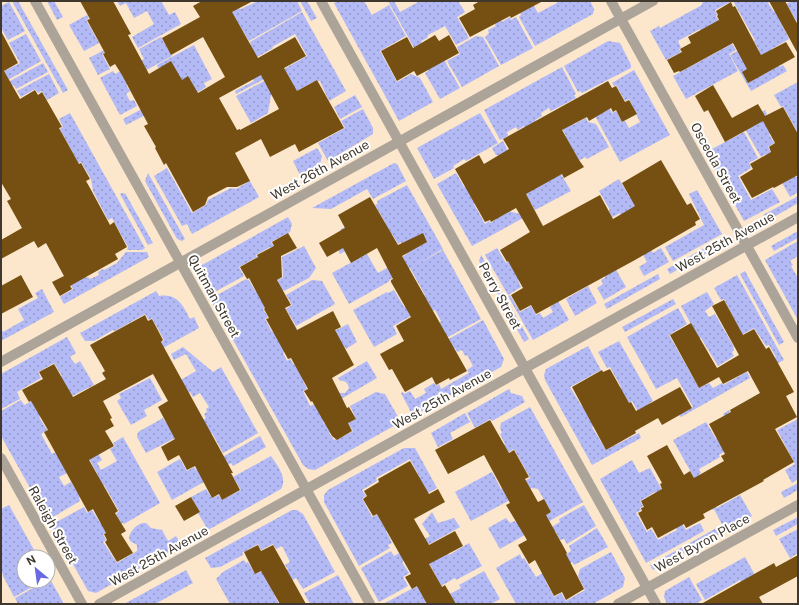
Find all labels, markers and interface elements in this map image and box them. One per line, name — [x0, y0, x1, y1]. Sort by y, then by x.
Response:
street label: Osceola Street — [688, 120, 744, 206]
street label: West 26th Avenue — [268, 137, 372, 203]
street label: West 25th Avenue — [673, 209, 777, 275]
street label: Quitman Street — [185, 252, 243, 340]
street label: Perry Street — [476, 260, 524, 332]
street label: West 25th Avenue — [390, 366, 494, 432]
street label: Raleigh Street — [25, 483, 81, 567]
street label: West Byron Place — [652, 511, 752, 575]
street label: West 25th Avenue — [107, 523, 211, 589]
north arrow — [16, 549, 56, 589]
text: N — [24, 553, 38, 568]

